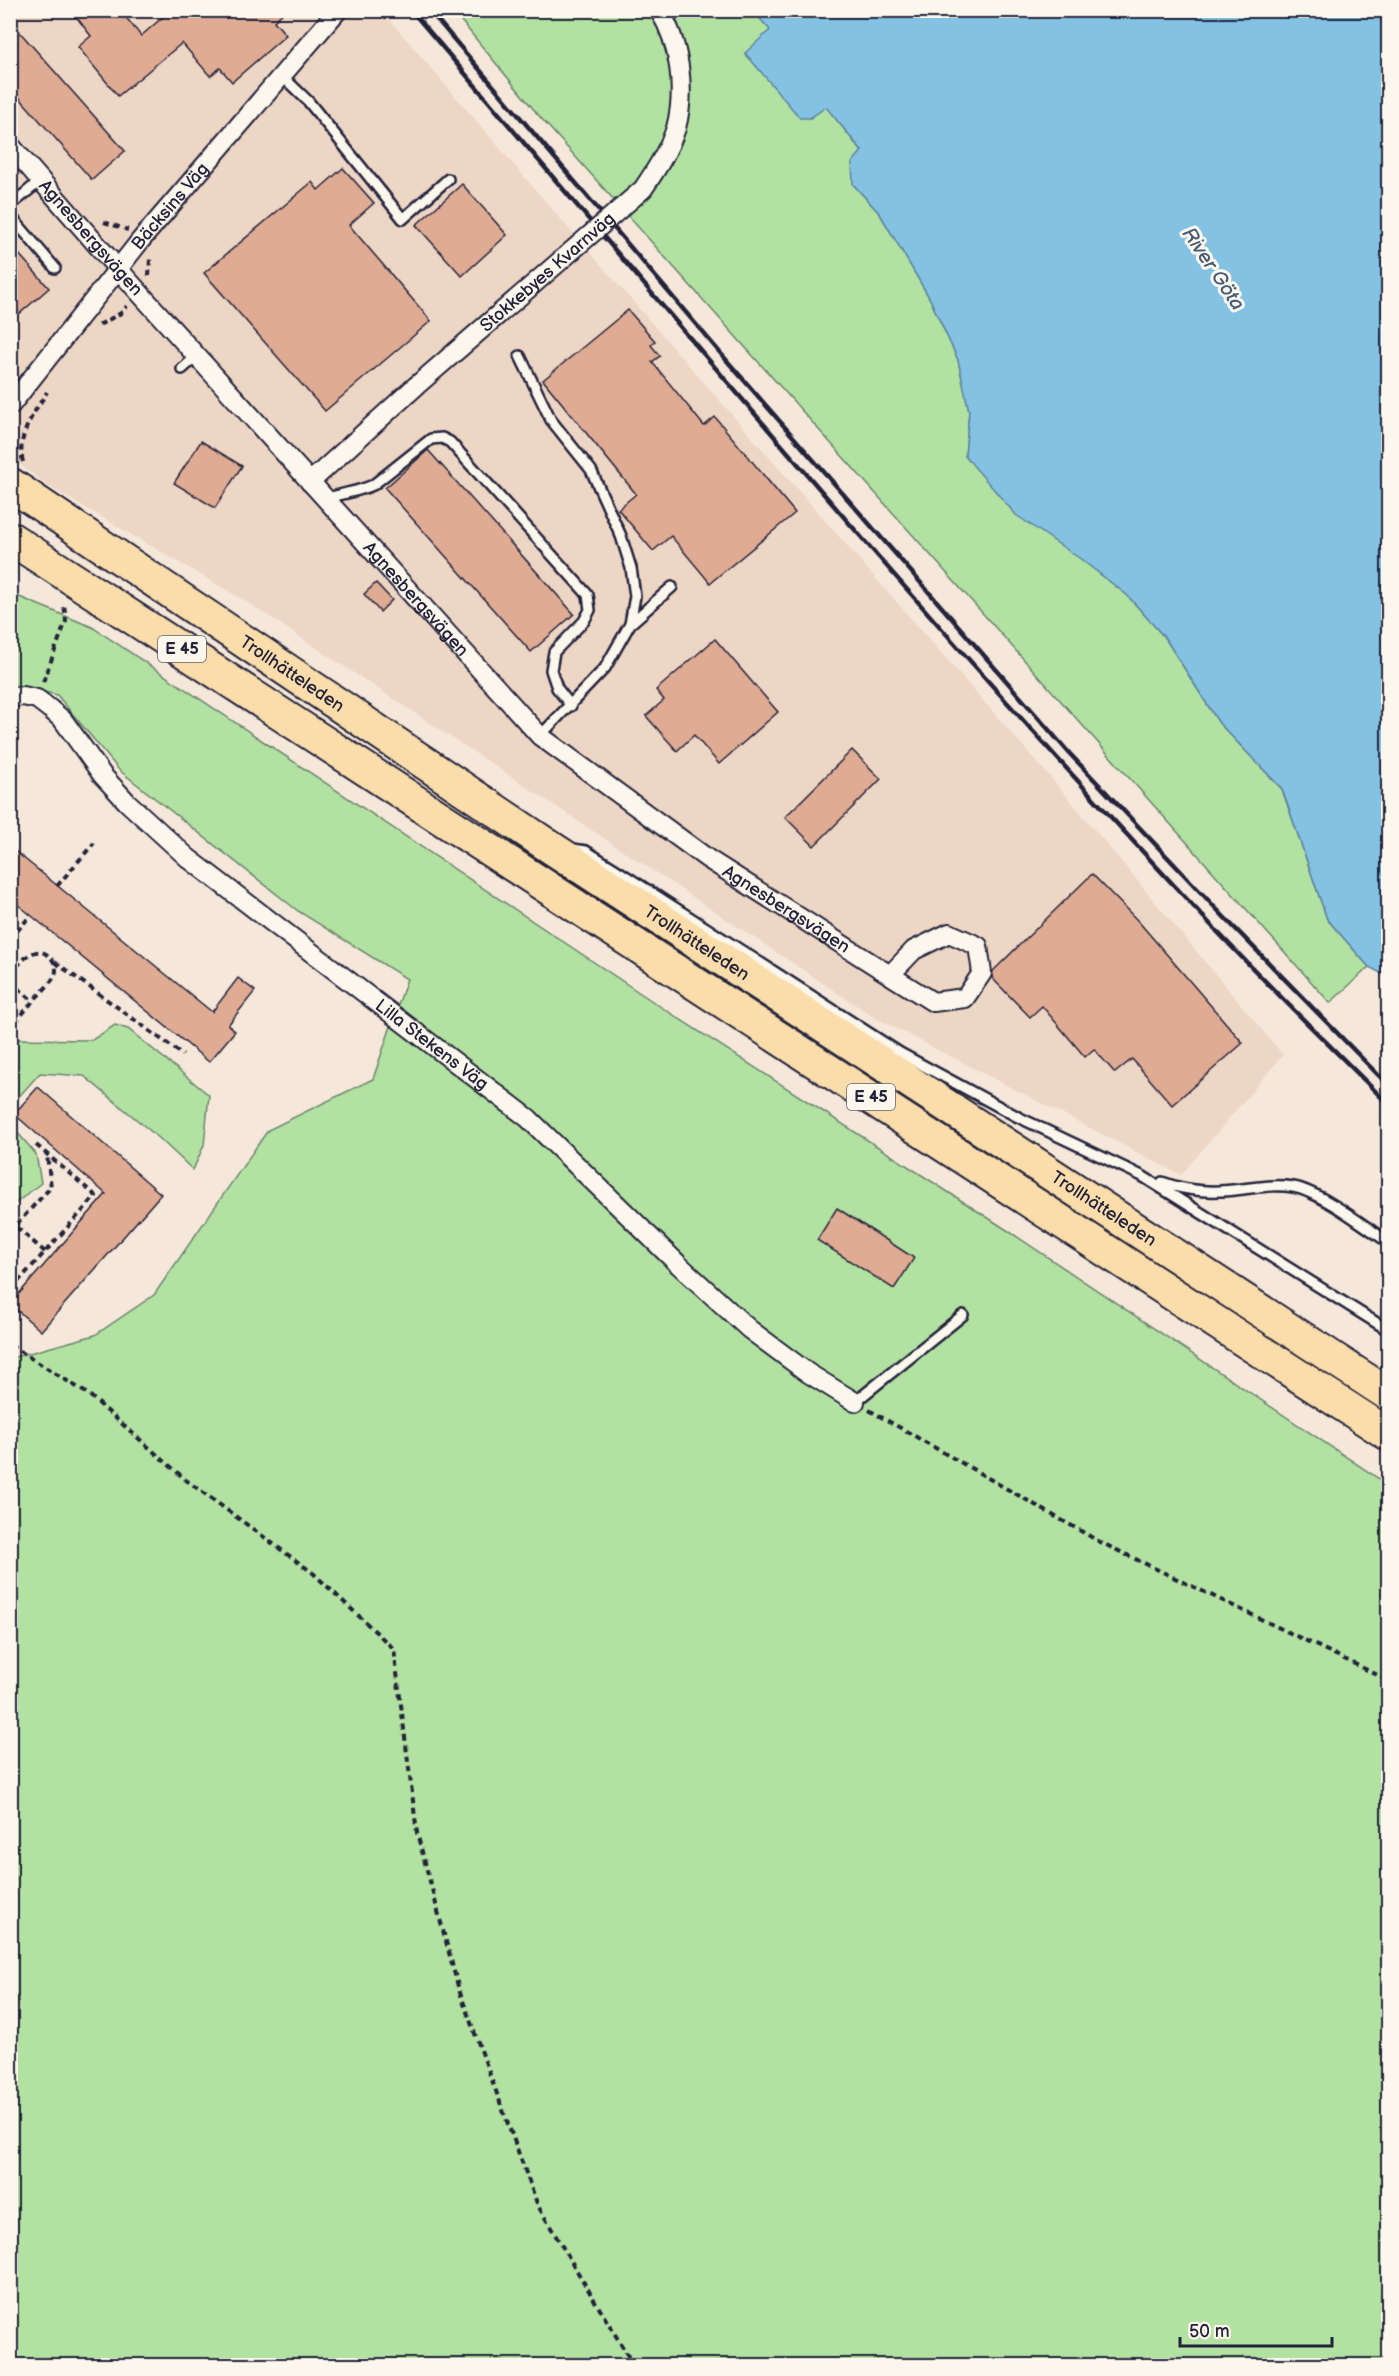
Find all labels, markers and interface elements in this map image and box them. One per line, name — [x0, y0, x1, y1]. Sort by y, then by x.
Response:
street label: Bäcksins Väg — [127, 158, 213, 254]
street label: Agnesbergsvägen — [35, 175, 147, 300]
street label: Stokkebyes Kvarnväg — [476, 208, 619, 336]
water label: River Göta — [1176, 223, 1250, 315]
street label: Agnesbergsvägen — [359, 537, 473, 660]
street label: Trollhätteleden — [236, 631, 348, 716]
road number: E 45 — [158, 636, 206, 662]
street label: Agnesbergsvägen — [719, 861, 854, 957]
street label: Trollhätteleden — [640, 901, 753, 985]
street label: Lilla Stekens Väg — [371, 995, 493, 1094]
road number: E 45 — [847, 1084, 895, 1110]
street label: Trollhätteleden — [1047, 1166, 1160, 1250]
scale bar — [1180, 2310, 1332, 2348]
text: 50 m — [1189, 2321, 1230, 2342]

